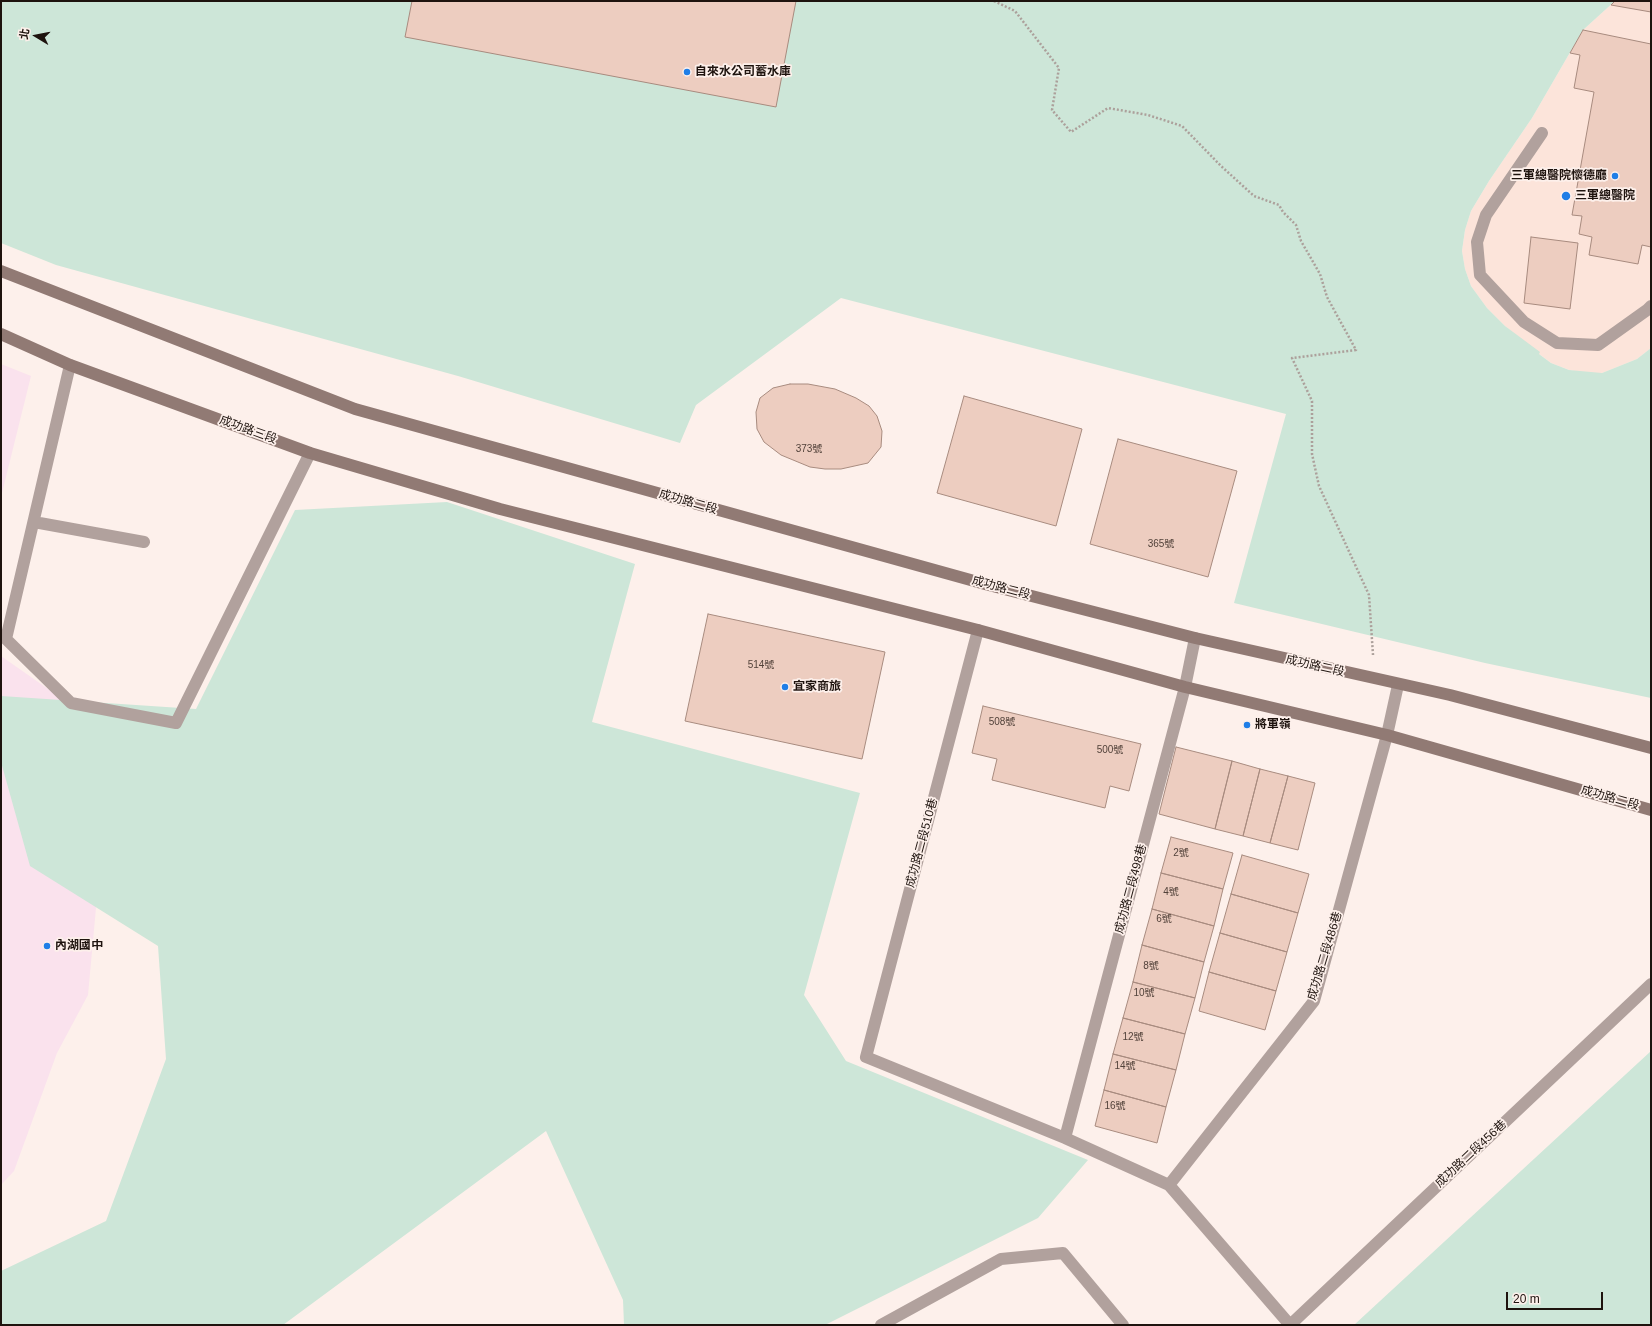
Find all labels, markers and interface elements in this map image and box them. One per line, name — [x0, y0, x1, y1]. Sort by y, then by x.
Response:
north arrow — [16, 16, 56, 56]
text: 北 — [17, 27, 31, 40]
place label: 自來水公司蓄水庫 — [695, 65, 791, 79]
marker: 自來水公司蓄水庫 — [682, 67, 692, 77]
place label: 三軍總醫院懷德廳 — [1511, 169, 1607, 183]
marker: 三軍總醫院懷德廳 — [1610, 171, 1620, 181]
place label: 三軍總醫院 — [1575, 189, 1635, 203]
marker: 三軍總醫院 — [1560, 190, 1572, 202]
street label: 成功路三段 — [217, 413, 279, 447]
house number: 373號 — [796, 443, 822, 455]
street label: 成功路二段 — [657, 487, 719, 517]
house number: 365號 — [1148, 538, 1174, 550]
street label: 成功路二段 — [970, 573, 1032, 603]
street label: 成功路二段 — [1284, 652, 1346, 680]
house number: 514號 — [748, 659, 774, 671]
place label: 宜家商旅 — [793, 680, 841, 694]
marker: 宜家商旅 — [780, 682, 790, 692]
house number: 508號 — [989, 716, 1015, 728]
place label: 將軍嶺 — [1255, 718, 1291, 732]
marker: 將軍嶺 — [1242, 720, 1252, 730]
house number: 500號 — [1097, 744, 1123, 756]
street label: 成功路二段 — [1579, 783, 1641, 813]
street label: 成功路二段510巷 — [903, 797, 941, 889]
street label: 成功路二段498巷 — [1112, 843, 1150, 935]
house number: 2號 — [1173, 847, 1189, 859]
house number: 4號 — [1163, 886, 1179, 898]
street label: 成功路二段486巷 — [1305, 910, 1345, 1002]
house number: 6號 — [1156, 913, 1172, 925]
place label: 內湖國中 — [55, 939, 103, 953]
marker: 內湖國中 — [42, 941, 52, 951]
house number: 8號 — [1143, 960, 1159, 972]
house number: 10號 — [1133, 987, 1155, 999]
house number: 12號 — [1122, 1031, 1144, 1043]
house number: 14號 — [1114, 1060, 1136, 1072]
house number: 16號 — [1104, 1100, 1126, 1112]
street label: 成功路二段456巷 — [1432, 1117, 1510, 1191]
scale bar — [1508, 1284, 1605, 1310]
text: 20 m — [1513, 1292, 1540, 1306]

